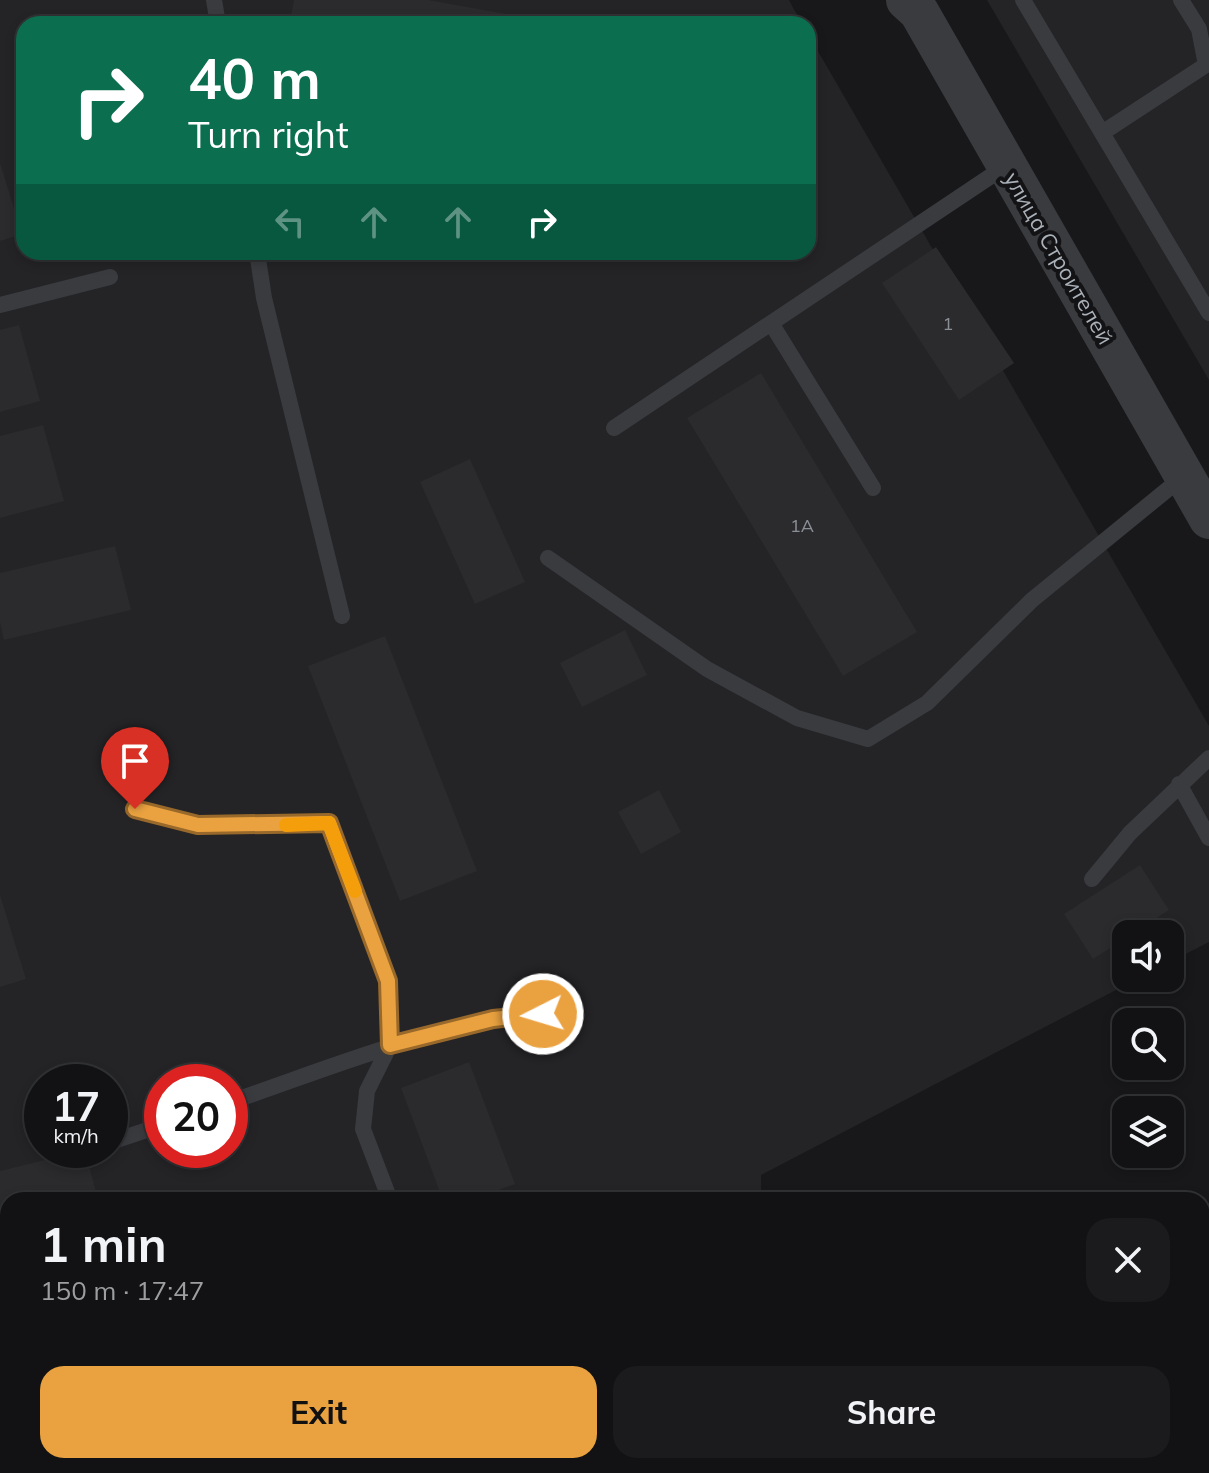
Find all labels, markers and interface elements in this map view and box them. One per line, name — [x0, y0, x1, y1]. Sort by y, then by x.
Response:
text: 40 m — [188, 43, 321, 113]
icon: right — [56, 48, 160, 152]
text: Turn right — [188, 112, 349, 157]
street label: улица Строителей — [998, 167, 1120, 349]
icon: left — [268, 200, 312, 244]
icon: ahead — [352, 200, 396, 244]
icon: ahead — [436, 200, 480, 244]
icon: right — [520, 200, 564, 244]
house number: 1 — [943, 312, 953, 335]
house number: 1А — [790, 514, 814, 537]
pin — [101, 727, 169, 809]
icon: arrive — [113, 739, 157, 783]
map controls — [1112, 920, 1184, 1168]
button: sound — [1112, 920, 1184, 992]
position arrow — [501, 972, 585, 1056]
button: search — [1112, 1008, 1184, 1080]
speed limit sign: 20 — [144, 1064, 248, 1168]
text: 17 — [52, 1081, 100, 1131]
button: layers — [1112, 1096, 1184, 1168]
text: km/h — [53, 1123, 99, 1148]
text: 1 min — [40, 1214, 167, 1274]
button: close — [1086, 1218, 1170, 1302]
text: 150 m · 17:47 — [40, 1274, 204, 1307]
button: Exit — [40, 1366, 597, 1458]
button: Share — [613, 1366, 1170, 1458]

